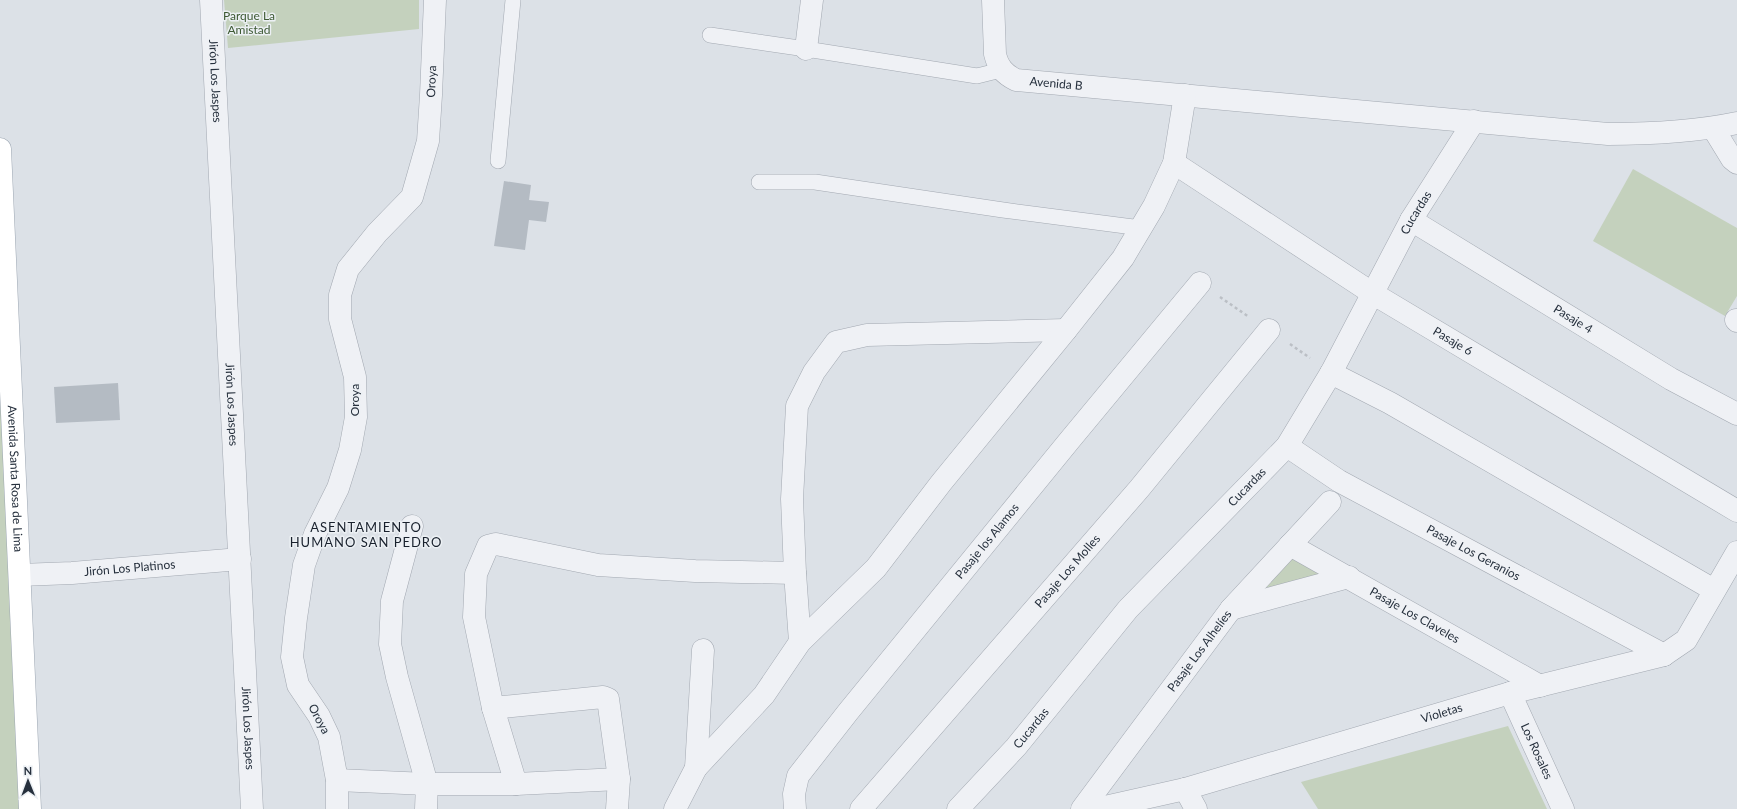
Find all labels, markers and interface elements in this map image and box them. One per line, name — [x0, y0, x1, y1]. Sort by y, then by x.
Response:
park label: Parque La Amistad — [223, 8, 275, 37]
street label: Jirón Los Jaspes — [206, 39, 225, 123]
street label: Oroya — [423, 65, 439, 98]
street label: Avenida B — [1029, 73, 1084, 93]
street label: Cucardas — [1397, 188, 1435, 237]
street label: Pasaje 4 — [1551, 301, 1596, 336]
street label: Pasaje 6 — [1431, 323, 1476, 358]
street label: Jirón Los Jaspes — [222, 362, 242, 446]
street label: Oroya — [347, 384, 362, 416]
street label: Avenida Santa Rosa de Lima — [5, 405, 26, 552]
street label: Cucardas — [1224, 464, 1269, 509]
street label: Pasaje los Alamos — [952, 500, 1022, 582]
district label: ASENTAMIENTO HUMANO SAN PEDRO — [290, 519, 442, 550]
street label: Pasaje Los Geranios — [1424, 521, 1523, 584]
street label: Pasaje Los Molles — [1031, 531, 1103, 611]
street label: Jirón Los Platinos — [84, 556, 176, 579]
street label: Pasaje Los Claveles — [1367, 584, 1462, 646]
street label: Pasaje Los Alhelíes — [1164, 607, 1235, 695]
street label: Jirón Los Jaspes — [239, 686, 258, 770]
street label: Violetas — [1419, 699, 1464, 726]
street label: Oroya — [305, 701, 334, 737]
street label: Cucardas — [1010, 704, 1052, 751]
street label: Los Rosales — [1518, 720, 1556, 782]
north arrow — [8, 761, 48, 801]
text: N — [23, 764, 32, 777]

